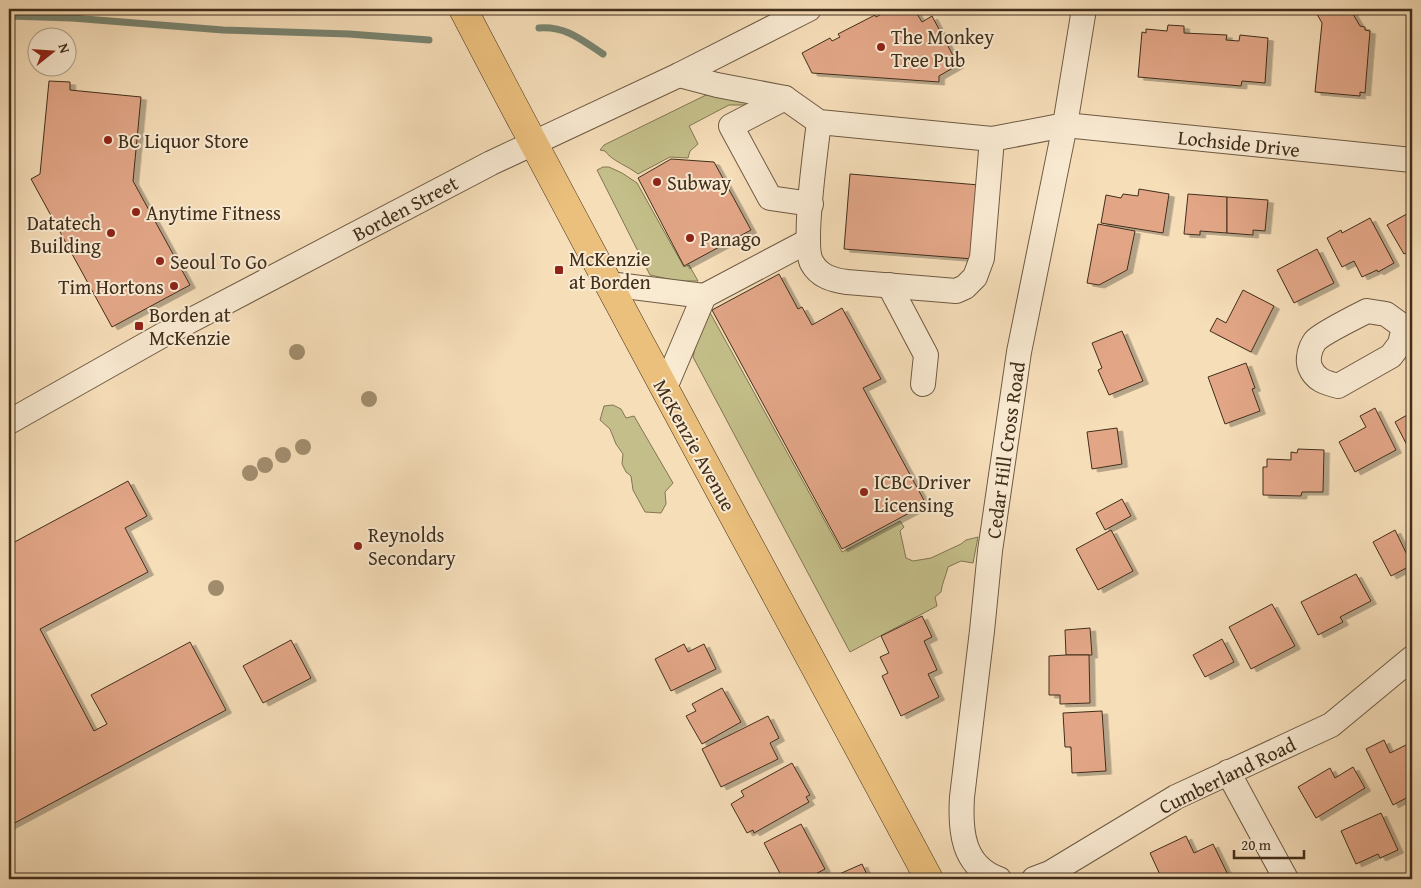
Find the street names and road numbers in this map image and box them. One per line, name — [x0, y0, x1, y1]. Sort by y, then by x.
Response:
street label: Lochside Drive — [1176, 122, 1302, 164]
street label: Borden Street — [347, 168, 463, 248]
street label: Cedar Hill Cross Road — [978, 359, 1032, 541]
street label: McKenzie Avenue — [647, 374, 743, 516]
street label: Cumberland Road — [1154, 729, 1301, 821]

